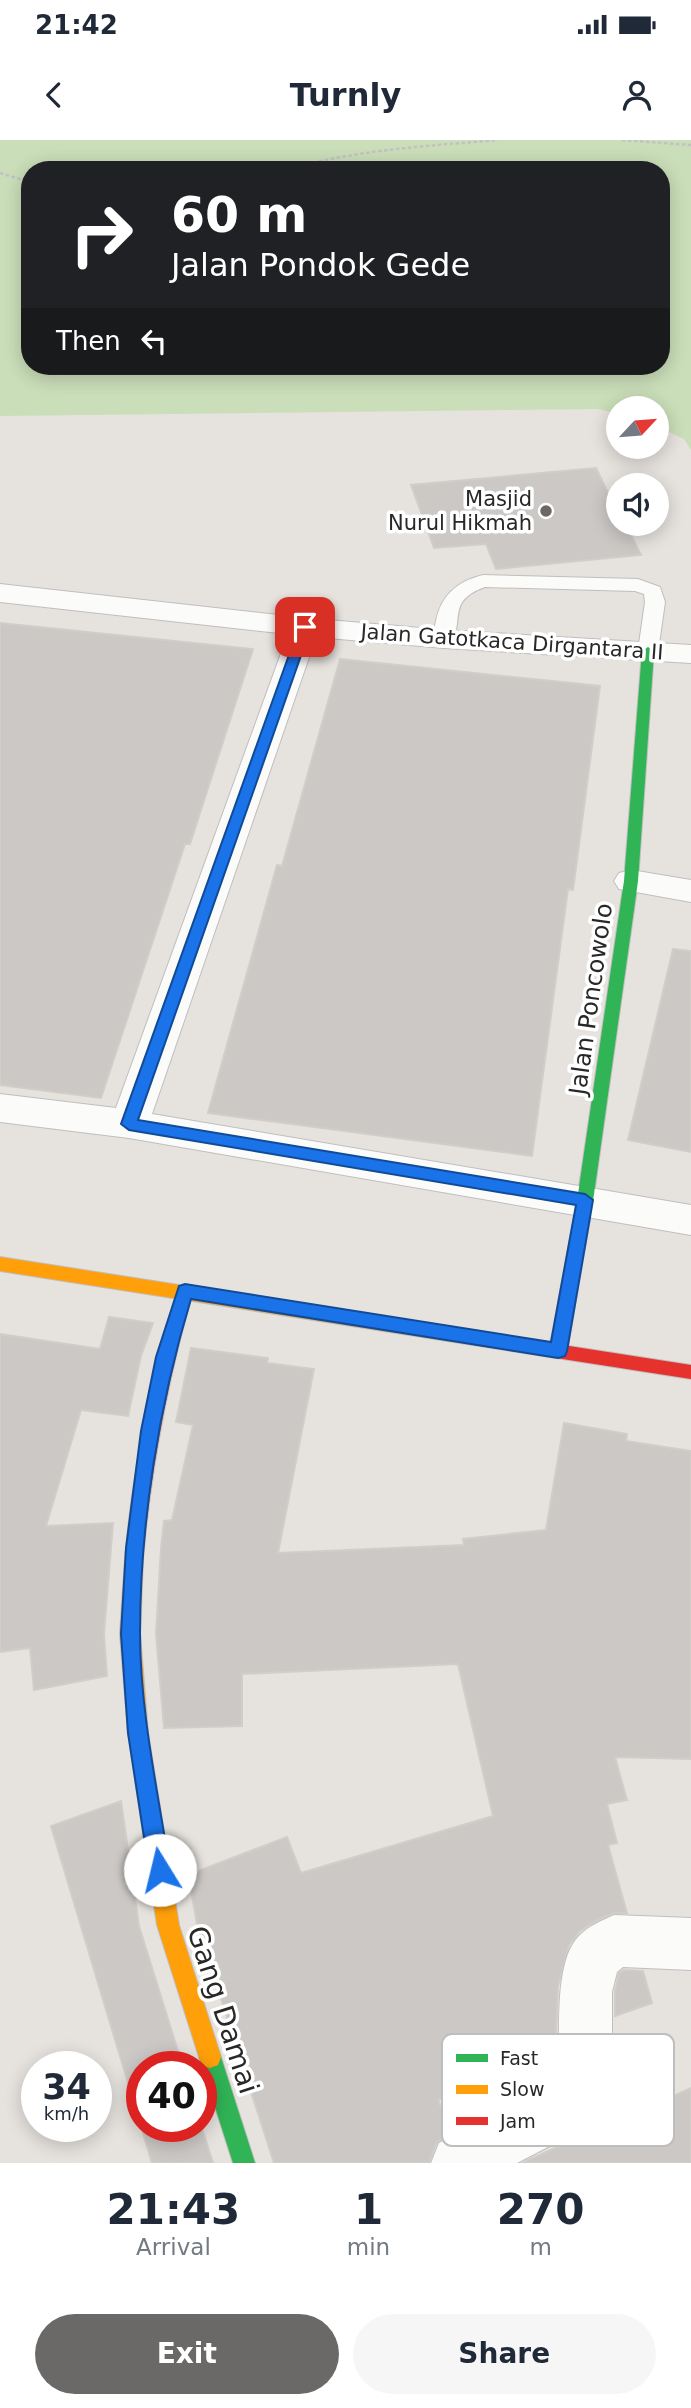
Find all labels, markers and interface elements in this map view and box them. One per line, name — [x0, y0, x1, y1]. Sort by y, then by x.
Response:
text: 21:42 — [35, 10, 118, 40]
icon: back — [35, 76, 73, 114]
text: Turnly — [290, 76, 401, 114]
icon: person — [618, 76, 656, 114]
text: 60 m — [171, 187, 307, 244]
icon: right — [56, 189, 147, 280]
text: Jalan Pondok Gede — [171, 246, 470, 284]
icon: left — [135, 322, 173, 360]
text: Then — [56, 326, 121, 356]
north arrow — [606, 396, 668, 458]
map controls — [606, 396, 669, 536]
button: sound — [606, 473, 669, 536]
place label: Masjid Nurul Hikmah — [388, 487, 532, 535]
marker: Masjid Nurul Hikmah — [538, 503, 554, 519]
pin — [275, 597, 335, 657]
icon: arrive — [286, 608, 324, 646]
street label: Jalan Gatotkaca Dirgantara II — [358, 619, 664, 665]
street label: Jalan Poncowolo — [563, 901, 618, 1099]
position arrow — [123, 1833, 197, 1907]
street label: Gang Damai — [180, 1922, 266, 2098]
legend — [442, 2034, 674, 2146]
text: Fast — [500, 2047, 538, 2069]
speed limit sign: 40 — [126, 2051, 217, 2142]
text: 34 — [42, 2067, 91, 2107]
text: Slow — [500, 2078, 545, 2100]
text: km/h — [44, 2103, 89, 2124]
text: Jam — [499, 2110, 536, 2132]
text: 21:43 — [107, 2185, 240, 2234]
text: 1 — [354, 2185, 383, 2234]
text: 270 — [497, 2185, 584, 2234]
text: Arrival — [136, 2234, 211, 2260]
text: min — [347, 2234, 390, 2260]
text: m — [529, 2234, 552, 2260]
button: Exit — [35, 2314, 339, 2394]
button: Share — [353, 2314, 656, 2394]

